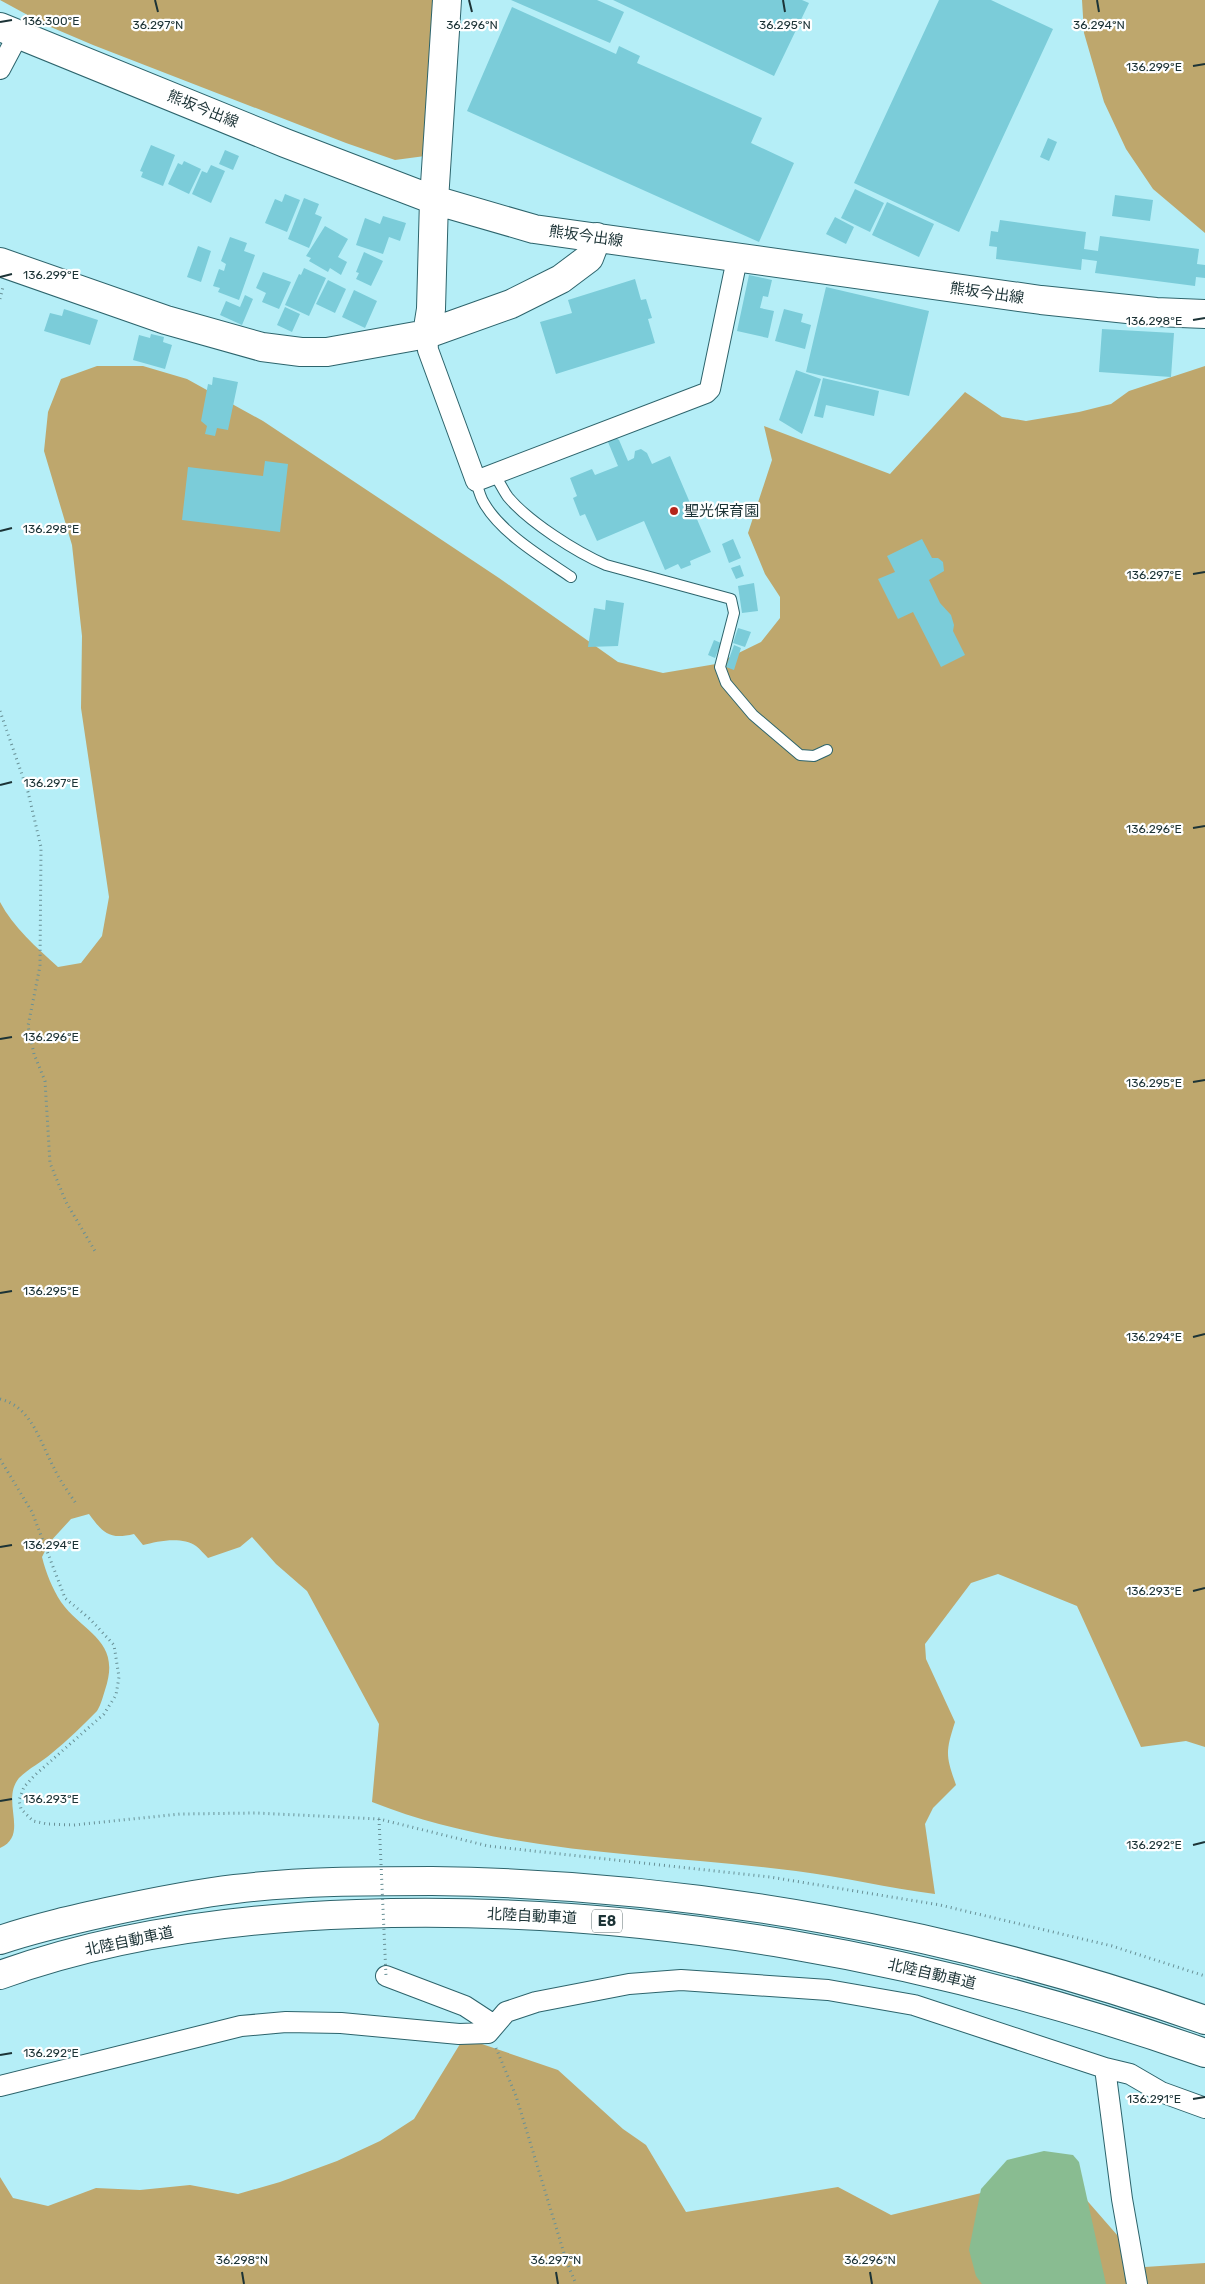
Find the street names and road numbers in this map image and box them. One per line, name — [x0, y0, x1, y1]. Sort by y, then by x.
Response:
street label: 熊坂今出線 — [165, 87, 241, 131]
street label: 熊坂今出線 — [548, 222, 624, 250]
street label: 熊坂今出線 — [949, 279, 1025, 307]
street label: 北陸自動車道 — [487, 1905, 577, 1927]
road number: E8 — [592, 1910, 622, 1932]
street label: 北陸自動車道 — [83, 1923, 175, 1959]
street label: 北陸自動車道 — [886, 1955, 978, 1993]

